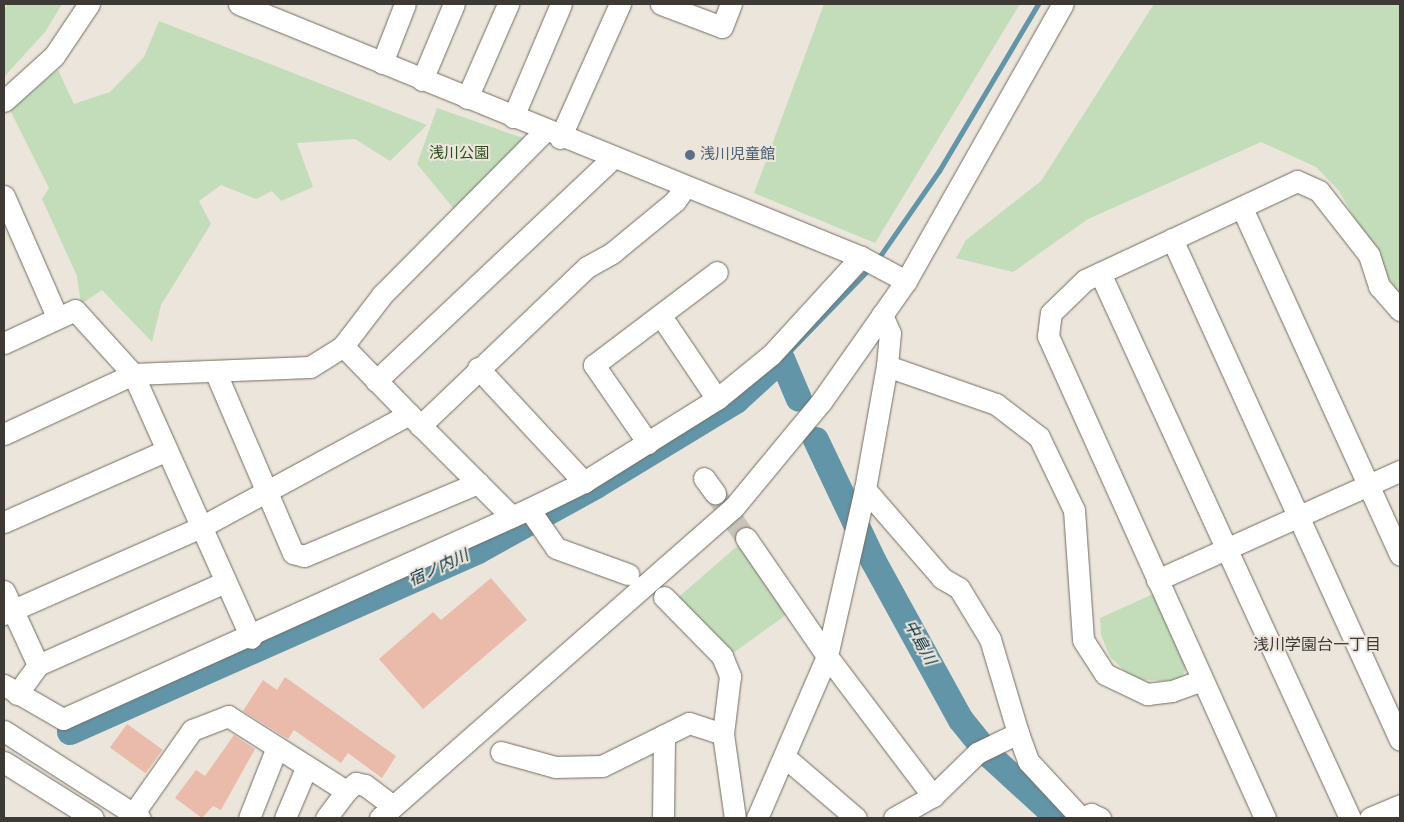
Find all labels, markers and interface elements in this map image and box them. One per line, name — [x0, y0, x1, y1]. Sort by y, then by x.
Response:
park label: 浅川公園 — [429, 145, 489, 163]
place label: 浅川児童館 — [700, 146, 775, 164]
marker: 浅川児童館 — [684, 149, 696, 161]
water label: 宿ノ内川 — [406, 547, 472, 591]
water label: 中島川 — [899, 617, 939, 669]
district label: 浅川学園台一丁目 — [1253, 636, 1381, 656]

